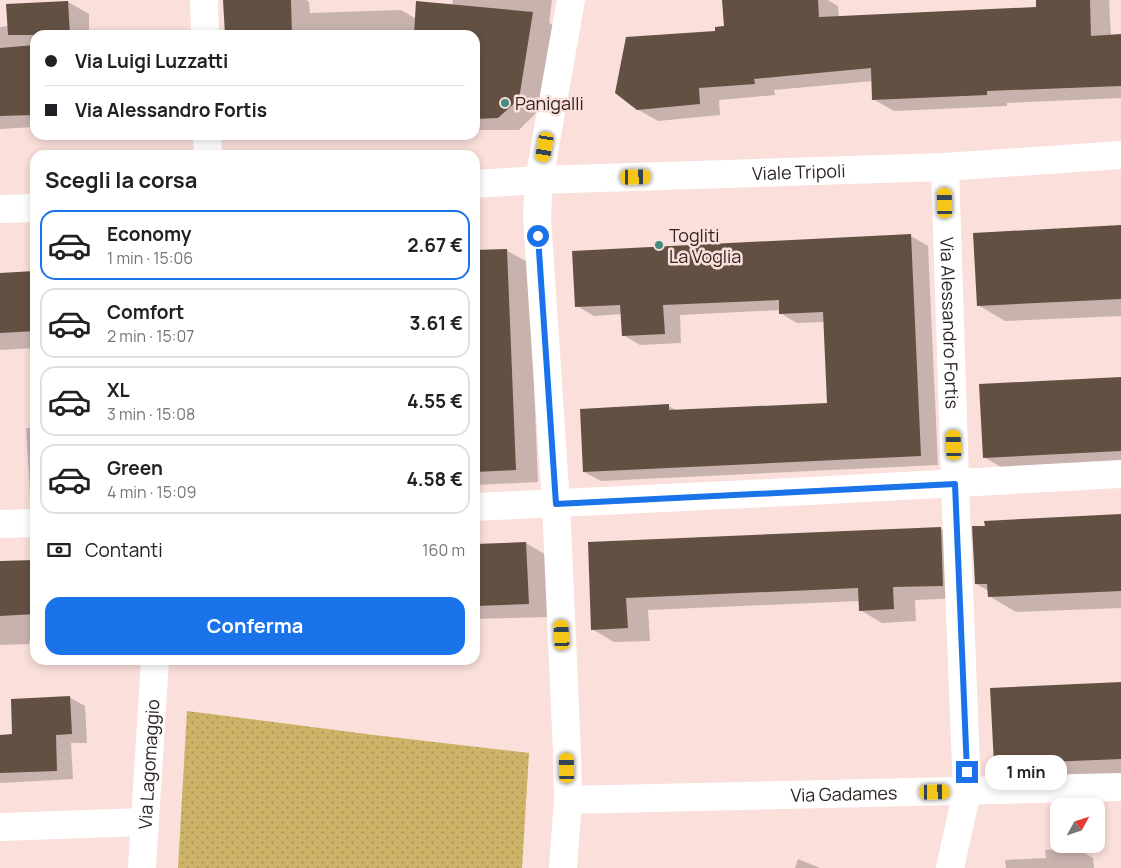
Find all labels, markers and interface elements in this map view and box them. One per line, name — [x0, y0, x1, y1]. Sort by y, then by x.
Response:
text: Via Luigi Luzzatti — [75, 48, 228, 74]
place label: Panigalli — [515, 91, 584, 115]
text: Via Alessandro Fortis — [75, 97, 267, 123]
marker: Panigalli — [499, 97, 511, 109]
car — [535, 131, 554, 163]
street label: Viale Tripoli — [752, 158, 846, 185]
text: Scegli la corsa — [45, 165, 197, 195]
car — [620, 169, 651, 185]
car — [937, 188, 952, 218]
text: Economy — [107, 221, 191, 247]
icon: car — [47, 223, 92, 268]
place label: Togliti La Voglia — [669, 223, 741, 268]
route start — [527, 225, 549, 247]
text: 2.67 € — [407, 232, 463, 258]
street label: Via Alessandro Fortis — [935, 237, 965, 409]
marker: Togliti La Voglia — [653, 239, 665, 251]
text: 1 min · 15:06 — [107, 247, 193, 269]
text: Comfort — [107, 299, 184, 325]
icon: car — [47, 301, 92, 346]
text: 3.61 € — [410, 310, 463, 336]
text: 2 min · 15:07 — [107, 325, 194, 347]
text: XL — [107, 377, 130, 403]
icon: car — [47, 379, 92, 424]
text: 4.55 € — [407, 388, 463, 414]
text: 3 min · 15:08 — [107, 403, 195, 425]
car — [945, 430, 962, 460]
text: Green — [107, 455, 163, 481]
icon: car — [47, 457, 92, 502]
text: 4.58 € — [407, 466, 463, 492]
text: 4 min · 15:09 — [107, 481, 196, 503]
icon: cash — [45, 536, 73, 564]
text: Contanti — [85, 537, 163, 563]
text: 160 m — [422, 539, 465, 561]
button: Conferma — [45, 597, 465, 655]
car — [553, 620, 570, 650]
street label: Via Lagomaggio — [132, 698, 165, 830]
car — [559, 753, 574, 783]
callout: 1 min — [984, 754, 1067, 790]
route end — [956, 761, 978, 783]
text: 1 min — [1006, 761, 1046, 783]
street label: Via Gadames — [790, 780, 898, 807]
car — [919, 784, 950, 800]
north arrow — [1050, 798, 1105, 852]
map controls — [1050, 798, 1105, 853]

